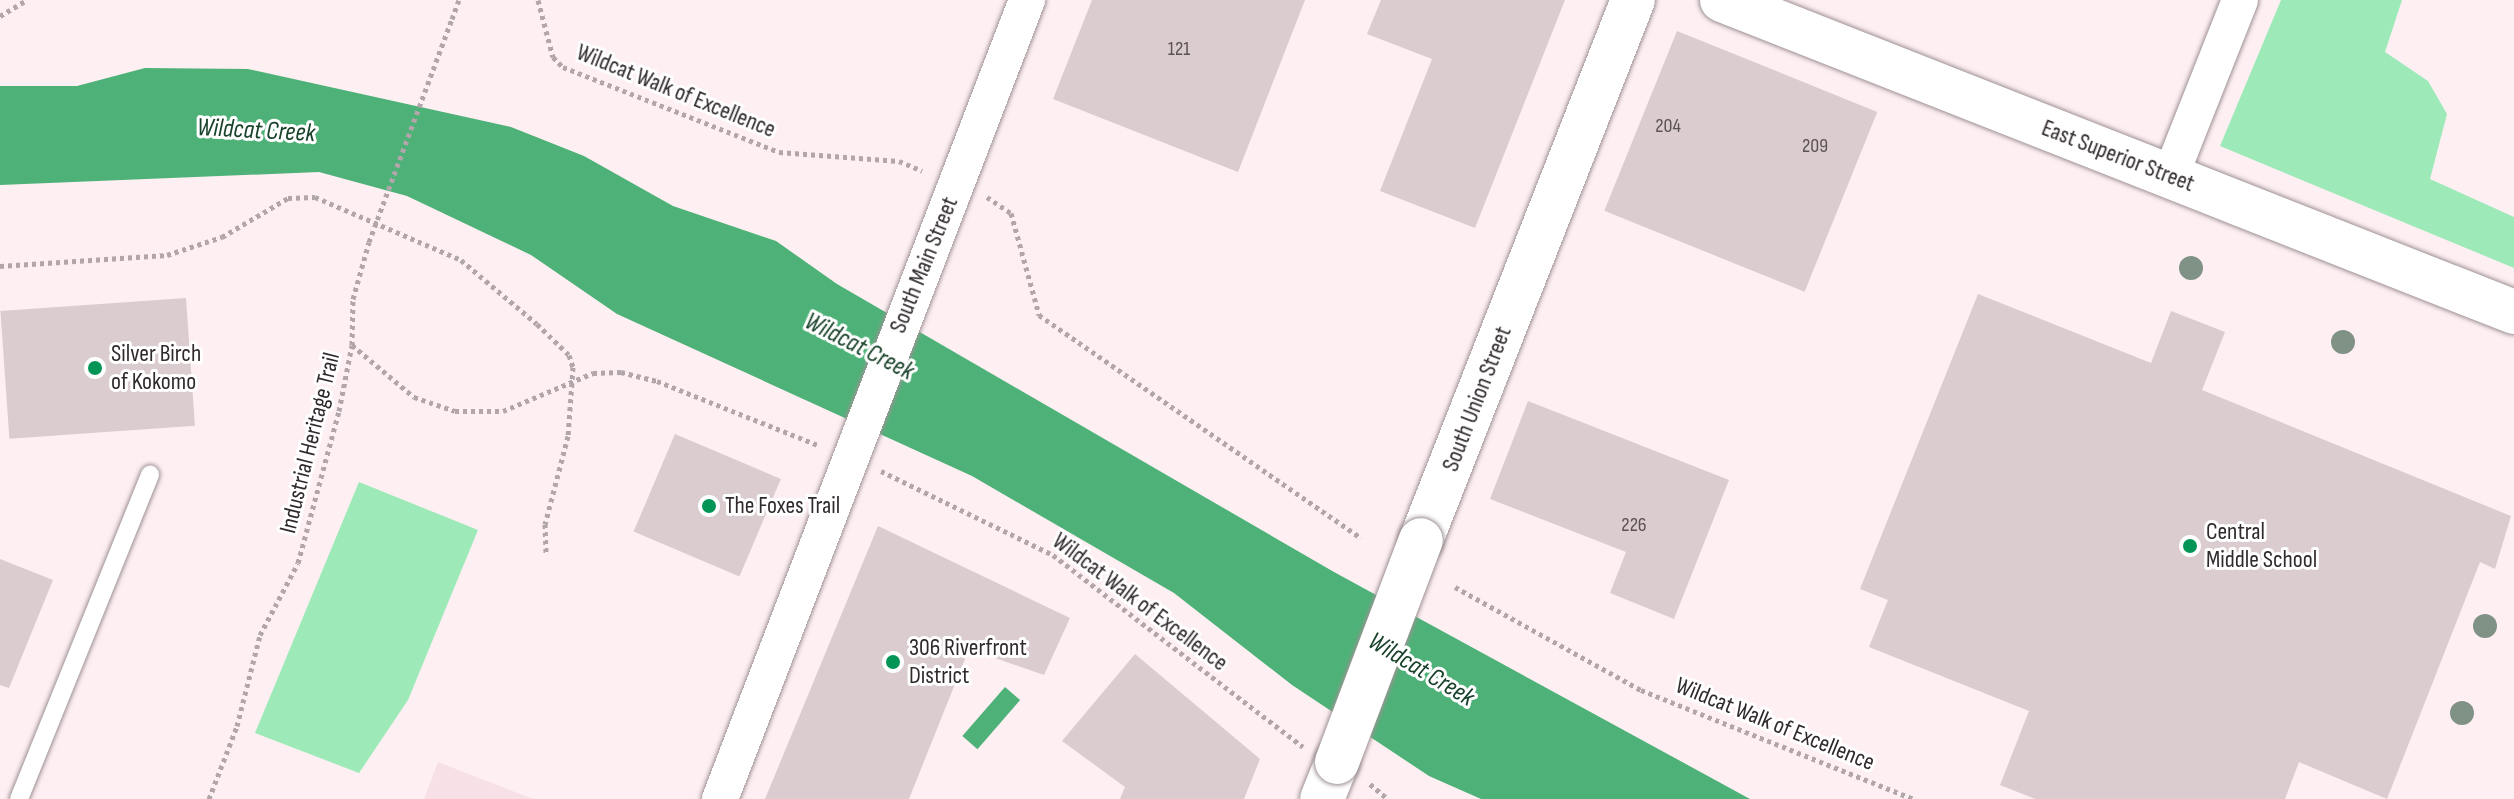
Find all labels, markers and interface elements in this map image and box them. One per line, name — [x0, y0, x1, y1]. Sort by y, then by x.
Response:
house number: 121 — [1168, 37, 1190, 61]
street label: Wildcat Walk of Excellence — [572, 38, 780, 144]
water label: Wildcat Creek — [196, 112, 316, 150]
house number: 204 — [1655, 114, 1681, 138]
street label: East Superior Street — [2038, 114, 2198, 198]
house number: 209 — [1802, 134, 1828, 158]
street label: South Main Street — [884, 193, 964, 337]
water label: Wildcat Creek — [799, 306, 919, 388]
street label: South Union Street — [1436, 322, 1518, 476]
place label: Silver Birch of Kokomo — [111, 340, 201, 396]
street label: Industrial Heritage Trail — [274, 350, 346, 536]
marker: Silver Birch of Kokomo — [86, 359, 104, 377]
place label: The Foxes Trail — [725, 492, 840, 520]
marker: The Foxes Trail — [700, 497, 718, 515]
house number: 226 — [1621, 513, 1647, 537]
place label: Central Middle School — [2206, 518, 2317, 574]
street label: Wildcat Walk of Excellence — [1047, 527, 1233, 677]
marker: Central Middle School — [2181, 537, 2199, 555]
water label: Wildcat Creek — [1362, 626, 1480, 714]
place label: 306 Riverfront District — [909, 634, 1027, 690]
marker: 306 Riverfront District — [884, 653, 902, 671]
street label: Wildcat Walk of Excellence — [1671, 671, 1879, 777]

